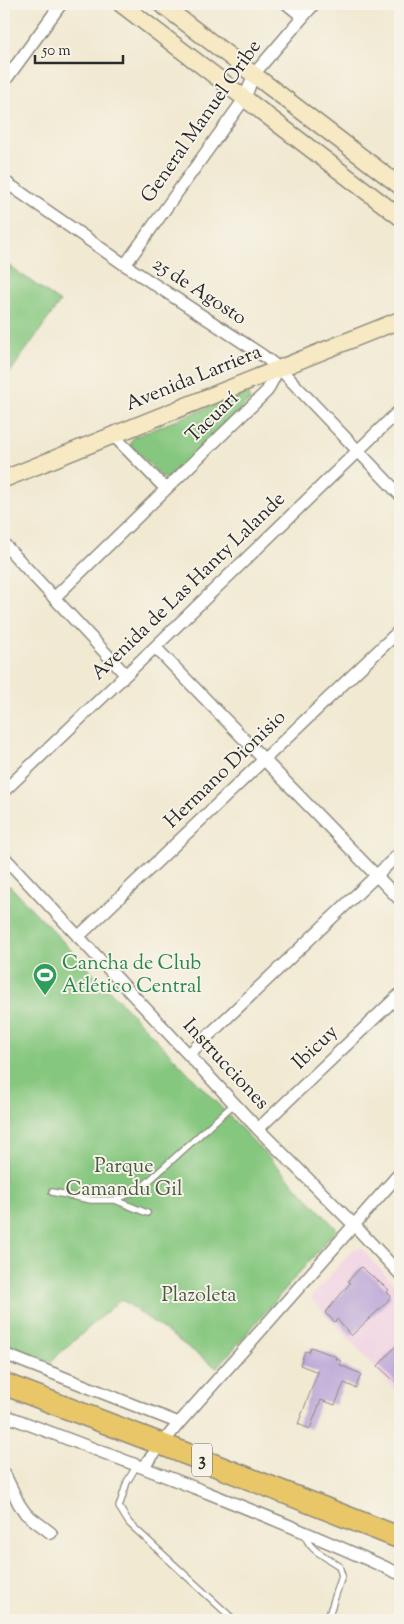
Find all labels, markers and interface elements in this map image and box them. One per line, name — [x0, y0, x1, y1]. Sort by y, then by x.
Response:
scale bar — [35, 32, 122, 64]
street label: General Manuel Oribe — [135, 35, 269, 209]
text: 50 m — [41, 41, 71, 62]
street label: 25 de Agosto — [146, 251, 252, 333]
street label: Avenida Larriera — [122, 339, 266, 419]
street label: Tacuarí — [180, 385, 246, 451]
street label: Avenida de Las Hanty Lalande — [85, 486, 293, 688]
street label: Hermano Dionisio — [159, 704, 293, 836]
place label: Cancha de Club Atlético Central — [62, 950, 202, 1002]
sports icon: Cancha de Club Atlético Central — [32, 962, 58, 996]
street label: Instrucciones — [175, 1013, 275, 1117]
street label: Ibicuy — [287, 1019, 345, 1077]
park label: Parque Camandu Gil — [66, 1153, 183, 1205]
park label: Plazoleta — [161, 1282, 237, 1311]
road number: 3 — [192, 1444, 212, 1476]

